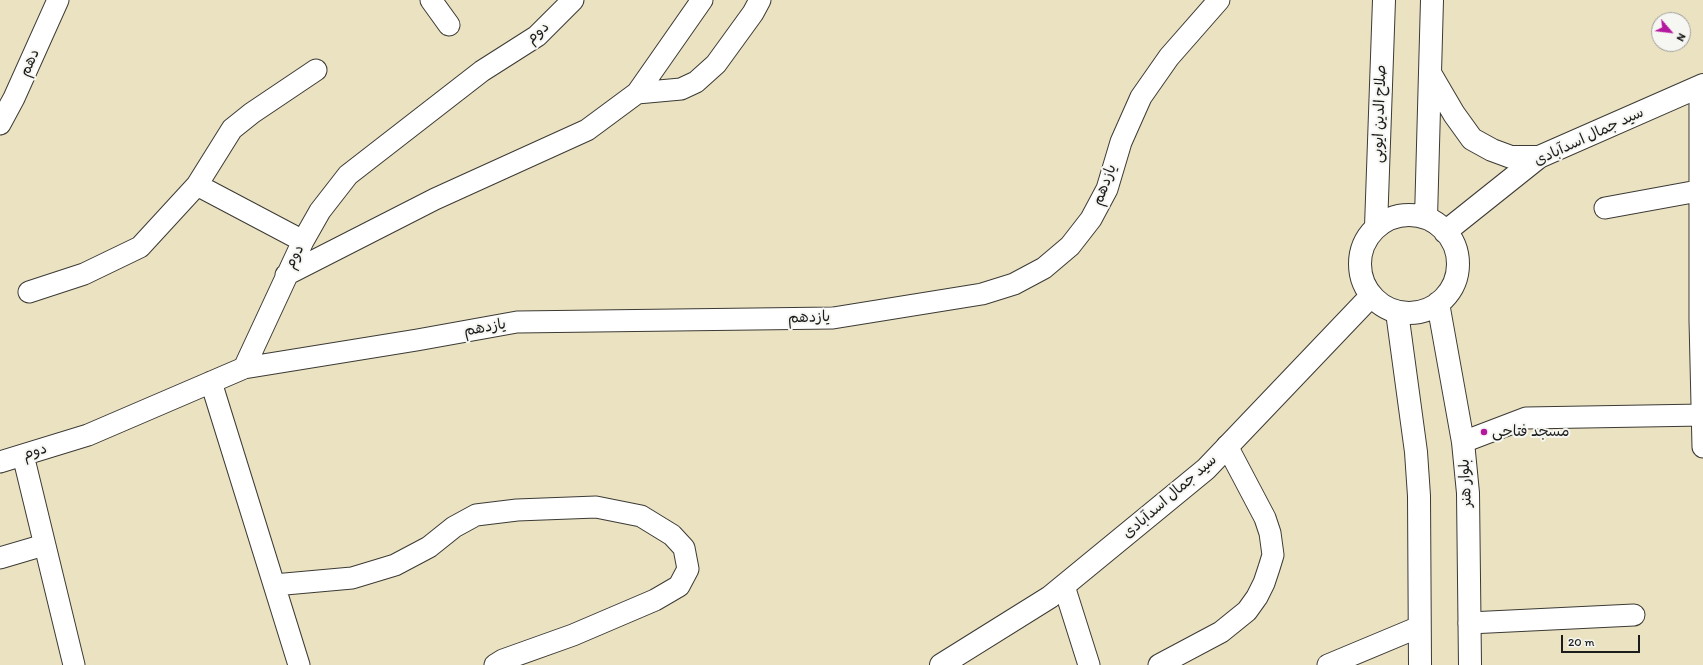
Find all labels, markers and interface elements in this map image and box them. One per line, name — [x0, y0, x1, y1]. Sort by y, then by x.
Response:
north arrow — [1651, 12, 1691, 52]
street label: دوم — [523, 18, 553, 48]
text: N — [1674, 31, 1689, 44]
street label: دهم — [16, 46, 44, 80]
street label: صلاح الدین ایوبی — [1369, 65, 1391, 163]
street label: سید جمال اسدآبادی — [1531, 104, 1647, 170]
street label: یازدهم — [1089, 162, 1121, 208]
street label: دوم — [281, 242, 309, 272]
street label: یازدهم — [787, 308, 831, 328]
street label: یازدهم — [463, 315, 507, 341]
place label: مسجد فتاحی — [1492, 423, 1569, 441]
marker: مسجد فتاحی — [1479, 427, 1489, 437]
street label: دوم — [21, 440, 49, 464]
street label: سید جمال اسدآبادی — [1119, 451, 1221, 543]
street label: بلوار هنر — [1456, 458, 1476, 508]
scale bar — [1563, 627, 1642, 653]
text: 20 m — [1568, 635, 1595, 649]

